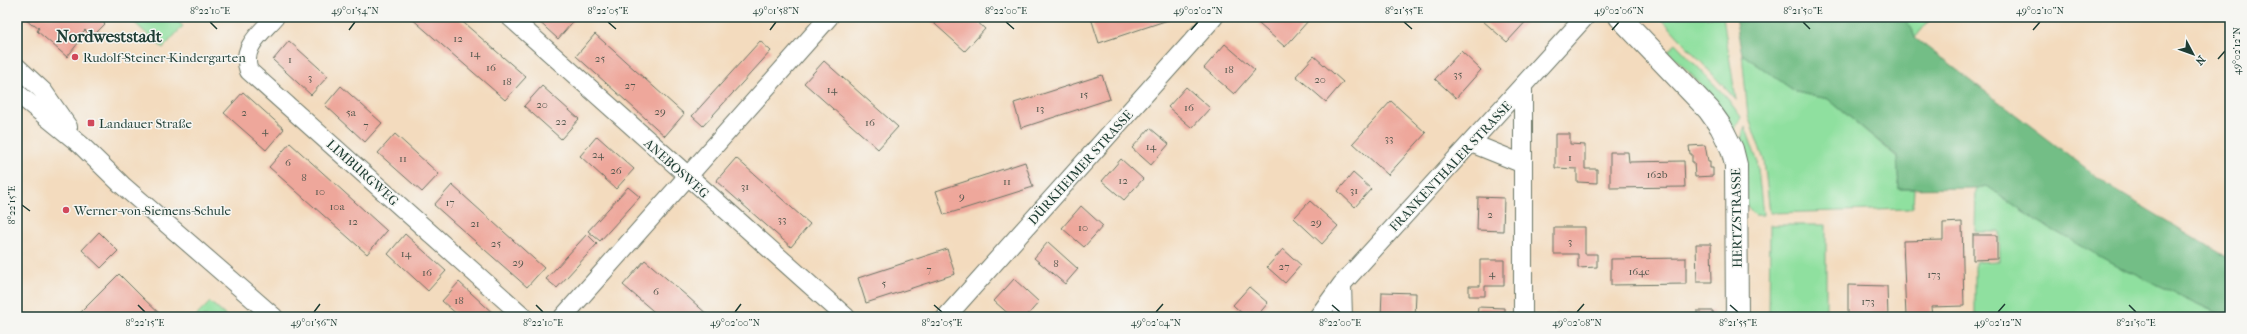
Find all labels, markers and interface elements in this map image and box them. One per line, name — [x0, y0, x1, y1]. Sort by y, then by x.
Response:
text: 8°22'10"E — [190, 5, 230, 17]
text: 49°01'54"N — [331, 5, 379, 17]
text: 8°22'05"E — [588, 5, 628, 17]
text: 49°01'58"N — [753, 5, 800, 17]
text: 8°22'00"E — [985, 5, 1027, 17]
text: 49°02'02"N — [1173, 5, 1223, 17]
text: 8°21'55"E — [1385, 5, 1423, 17]
text: 49°02'06"N — [1594, 5, 1644, 17]
text: 8°21'50"E — [1783, 5, 1823, 17]
text: 49°02'10"N — [2016, 5, 2064, 17]
district label: Nordweststadt — [56, 26, 163, 46]
text: 49°02'12"N — [2231, 27, 2243, 75]
house number: 12 — [453, 32, 463, 45]
north arrow — [2173, 34, 2213, 74]
house number: 14 — [470, 47, 481, 60]
place label: Rudolf-Steiner-Kindergarten — [83, 50, 246, 65]
marker: Rudolf-Steiner-Kindergarten — [70, 52, 80, 62]
house number: 25 — [595, 52, 605, 65]
house number: 1 — [288, 53, 292, 66]
text: N — [2192, 53, 2208, 68]
house number: 16 — [486, 61, 496, 74]
house number: 18 — [1224, 63, 1234, 76]
house number: 35 — [1453, 68, 1463, 81]
house number: 3 — [308, 71, 312, 84]
house number: 20 — [1314, 73, 1326, 86]
house number: 18 — [502, 75, 512, 88]
house number: 27 — [625, 79, 635, 92]
house number: 14 — [827, 83, 838, 96]
house number: 15 — [1080, 88, 1089, 101]
house number: 20 — [536, 98, 548, 111]
street label: FRANKENTHALER STRASSE — [1386, 98, 1515, 234]
house number: 16 — [1184, 101, 1194, 114]
house number: 13 — [1036, 102, 1044, 115]
house number: 29 — [654, 105, 666, 118]
house number: 2 — [241, 106, 247, 119]
house number: 5a — [346, 106, 357, 119]
street label: DÜRKHEIMER STRASSE — [1025, 107, 1136, 228]
house number: 22 — [555, 115, 567, 128]
place label: Landauer Straße — [99, 116, 192, 131]
house number: 16 — [865, 116, 875, 129]
marker: Landauer Straße — [86, 118, 96, 128]
house number: 7 — [363, 119, 369, 132]
house number: 4 — [262, 124, 269, 137]
house number: 33 — [1384, 132, 1394, 145]
street label: ANEBOSWEG — [641, 135, 712, 201]
street label: LIMBURGWEG — [324, 136, 402, 209]
house number: 14 — [1146, 140, 1157, 153]
house number: 24 — [592, 148, 605, 161]
house number: 1 — [1568, 151, 1572, 164]
house number: 11 — [399, 152, 407, 165]
house number: 6 — [285, 156, 291, 169]
house number: 26 — [610, 164, 622, 177]
house number: 162b — [1646, 168, 1668, 181]
street label: HERTZSTRASSE — [1728, 168, 1745, 268]
house number: 8 — [301, 171, 307, 184]
house number: 12 — [1118, 174, 1128, 187]
house number: 11 — [1003, 175, 1011, 188]
house number: 31 — [741, 180, 749, 193]
house number: 31 — [1350, 184, 1358, 197]
house number: 10 — [315, 185, 325, 198]
text: 8°22'15"E — [6, 186, 18, 224]
house number: 9 — [959, 190, 965, 203]
house number: 17 — [445, 196, 455, 209]
house number: 10a — [329, 200, 345, 213]
place label: Werner-von-Siemens-Schule — [73, 203, 231, 218]
marker: Werner-von-Siemens-Schule — [61, 205, 71, 215]
house number: 2 — [1487, 208, 1493, 221]
house number: 33 — [777, 213, 787, 226]
house number: 12 — [348, 215, 358, 228]
house number: 29 — [1310, 216, 1322, 229]
house number: 21 — [470, 217, 480, 230]
house number: 10 — [1078, 221, 1088, 234]
house number: 3 — [1568, 235, 1572, 248]
house number: 25 — [491, 237, 501, 250]
house number: 14 — [401, 247, 412, 260]
house number: 29 — [512, 256, 524, 269]
house number: 8 — [1053, 257, 1059, 270]
house number: 27 — [1279, 260, 1289, 273]
house number: 7 — [926, 263, 932, 276]
house number: 164c — [1628, 265, 1650, 278]
house number: 16 — [422, 266, 432, 279]
house number: 4 — [1489, 267, 1496, 280]
house number: 173 — [1927, 268, 1941, 281]
house number: 5 — [882, 277, 887, 290]
house number: 6 — [653, 285, 659, 298]
house number: 18 — [454, 294, 464, 307]
house number: 173 — [1861, 295, 1875, 308]
text: 8°22'15"E — [126, 317, 164, 329]
text: 49°01'56"N — [290, 317, 338, 329]
text: 8°22'10"E — [523, 317, 563, 329]
text: 49°02'00"N — [710, 317, 760, 329]
text: 8°22'05"E — [922, 317, 962, 329]
text: 49°02'04"N — [1131, 317, 1182, 329]
text: 8°22'00"E — [1319, 317, 1361, 329]
text: 49°02'08"N — [1552, 317, 1602, 329]
text: 8°21'55"E — [1719, 317, 1757, 329]
text: 49°02'12"N — [1974, 317, 2022, 329]
text: 8°21'50"E — [2116, 317, 2156, 329]

